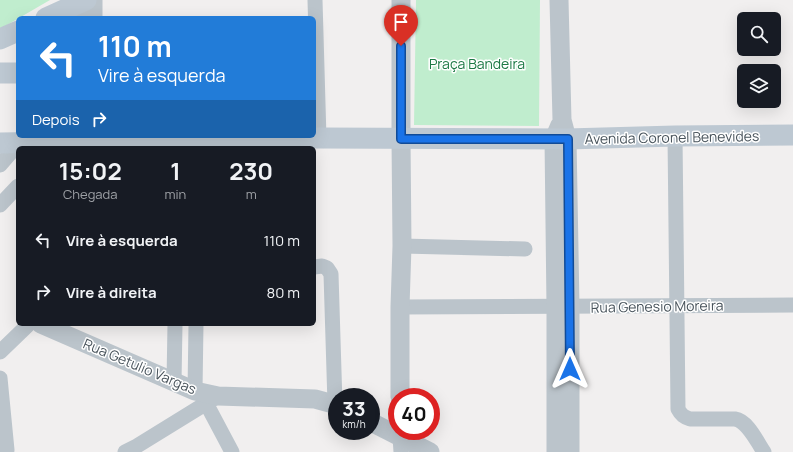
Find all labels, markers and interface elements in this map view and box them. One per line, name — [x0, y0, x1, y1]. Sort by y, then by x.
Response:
pin — [384, 5, 418, 46]
icon: arrive — [390, 11, 412, 33]
map controls — [737, 12, 781, 108]
button: search — [737, 12, 781, 56]
text: 110 m — [98, 27, 172, 65]
icon: left — [32, 32, 84, 84]
park label: Praça Bandeira — [429, 54, 525, 73]
text: Vire à esquerda — [98, 63, 226, 87]
button: layers — [737, 64, 781, 108]
icon: right — [88, 108, 110, 130]
text: Depois — [32, 109, 80, 130]
street label: Avenida Coronel Benevides — [585, 126, 759, 148]
text: 15:02 — [59, 154, 122, 187]
text: 1 — [170, 154, 181, 187]
text: 230 — [229, 154, 273, 187]
text: Chegada — [63, 185, 117, 203]
text: min — [165, 185, 186, 203]
text: m — [246, 185, 257, 203]
icon: left — [32, 229, 54, 251]
text: Vire à esquerda — [66, 230, 178, 251]
text: 110 m — [263, 230, 300, 251]
icon: right — [32, 281, 54, 303]
text: Vire à direita — [66, 282, 157, 303]
text: 80 m — [266, 282, 300, 303]
street label: Rua Genesio Moreira — [591, 295, 723, 317]
street label: Rua Getulio Vargas — [81, 334, 199, 398]
position arrow — [549, 348, 591, 390]
speed limit sign: 40 — [388, 388, 440, 440]
text: 33 — [342, 395, 366, 422]
text: km/h — [342, 417, 366, 431]

